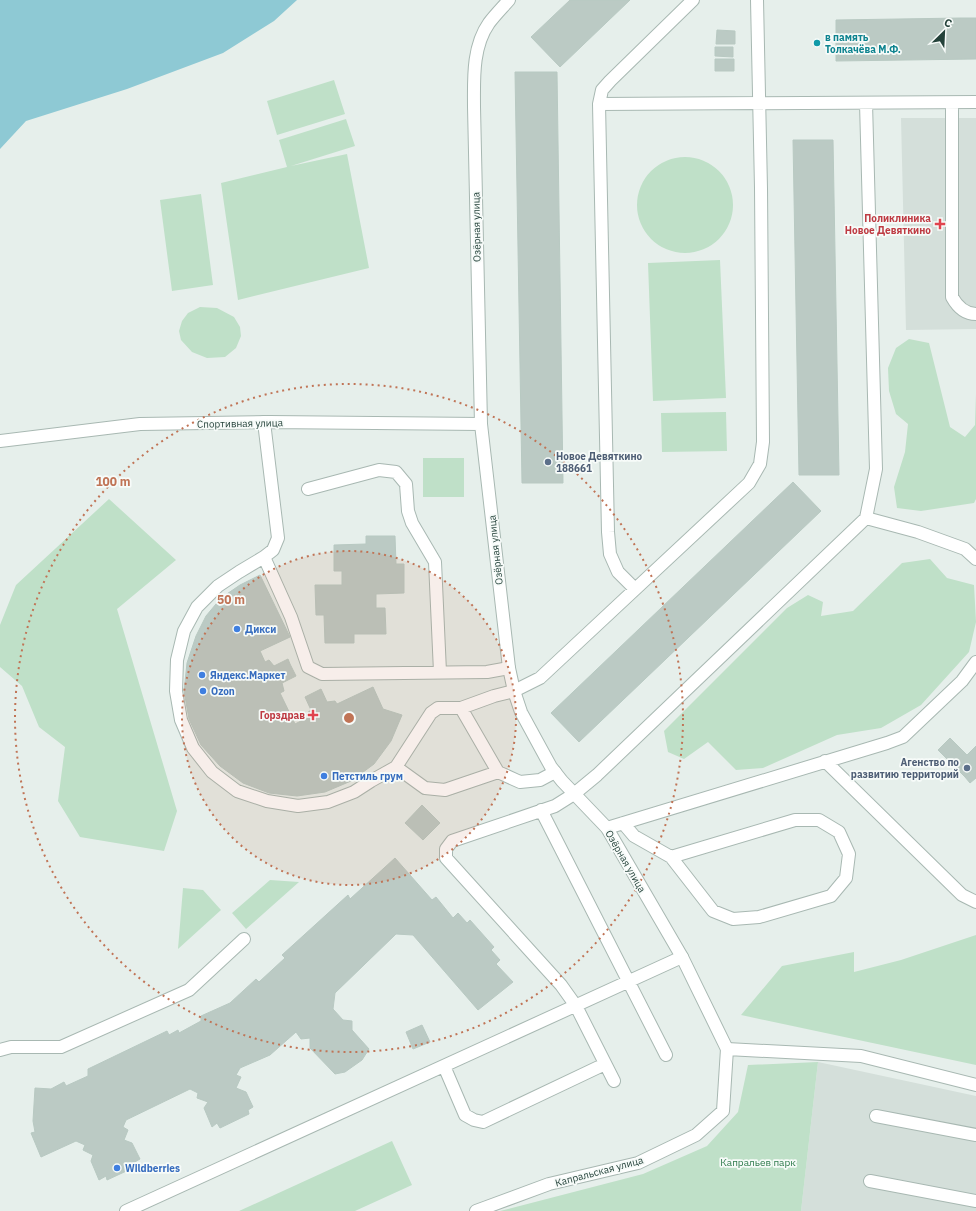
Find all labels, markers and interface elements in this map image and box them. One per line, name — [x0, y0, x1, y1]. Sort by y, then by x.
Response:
north arrow — [924, 12, 964, 52]
text: С — [942, 15, 954, 31]
place label: в память Толкачёва М.Ф. — [825, 31, 901, 56]
marker: в память Толкачёва М.Ф. — [812, 38, 822, 48]
street label: Озёрная улица — [469, 191, 484, 262]
place label: Поликлиника Новое Девяткино — [845, 212, 931, 237]
marker: Поликлиника Новое Девяткино — [934, 218, 946, 230]
street label: Спортивная улица — [197, 416, 284, 431]
place label: Новое Девяткино 188661 — [556, 450, 643, 475]
marker: Новое Девяткино 188661 — [543, 457, 553, 467]
text: 100 m — [95, 474, 131, 489]
street label: Озёрная улица — [485, 514, 506, 585]
text: 50 m — [217, 592, 245, 607]
place label: Дикси — [245, 623, 276, 636]
marker: Дикси — [232, 624, 242, 634]
place label: Яндекс.Маркет — [210, 669, 285, 682]
marker: Яндекс.Маркет — [197, 670, 207, 680]
place label: Ozon — [211, 685, 235, 698]
marker: Ozon — [198, 686, 208, 696]
place label: Горздрав — [260, 709, 305, 722]
marker: Горздрав — [308, 710, 318, 720]
centre of rings — [342, 711, 356, 725]
place label: Агенство по развитию территорий — [851, 756, 959, 781]
marker: Агенство по развитию территорий — [962, 763, 972, 773]
place label: Петстиль грум — [332, 770, 403, 783]
marker: Петстиль грум — [319, 771, 329, 781]
street label: Озёрная улица — [602, 828, 649, 895]
street label: Капральская улица — [554, 1153, 645, 1190]
park label: Капральев парк — [720, 1156, 796, 1169]
place label: Wildberries — [125, 1162, 180, 1175]
marker: Wildberries — [112, 1163, 122, 1173]

